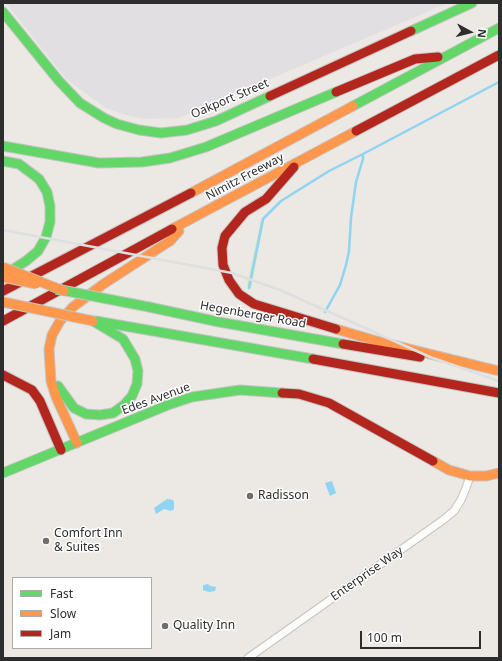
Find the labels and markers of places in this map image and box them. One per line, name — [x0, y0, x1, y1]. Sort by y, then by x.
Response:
place label: Radisson — [258, 489, 309, 503]
marker: Radisson — [245, 491, 255, 501]
place label: Comfort Inn & Suites — [54, 527, 123, 555]
marker: Comfort Inn & Suites — [41, 536, 51, 546]
place label: Quality Inn — [173, 619, 235, 633]
marker: Quality Inn — [160, 621, 170, 631]

